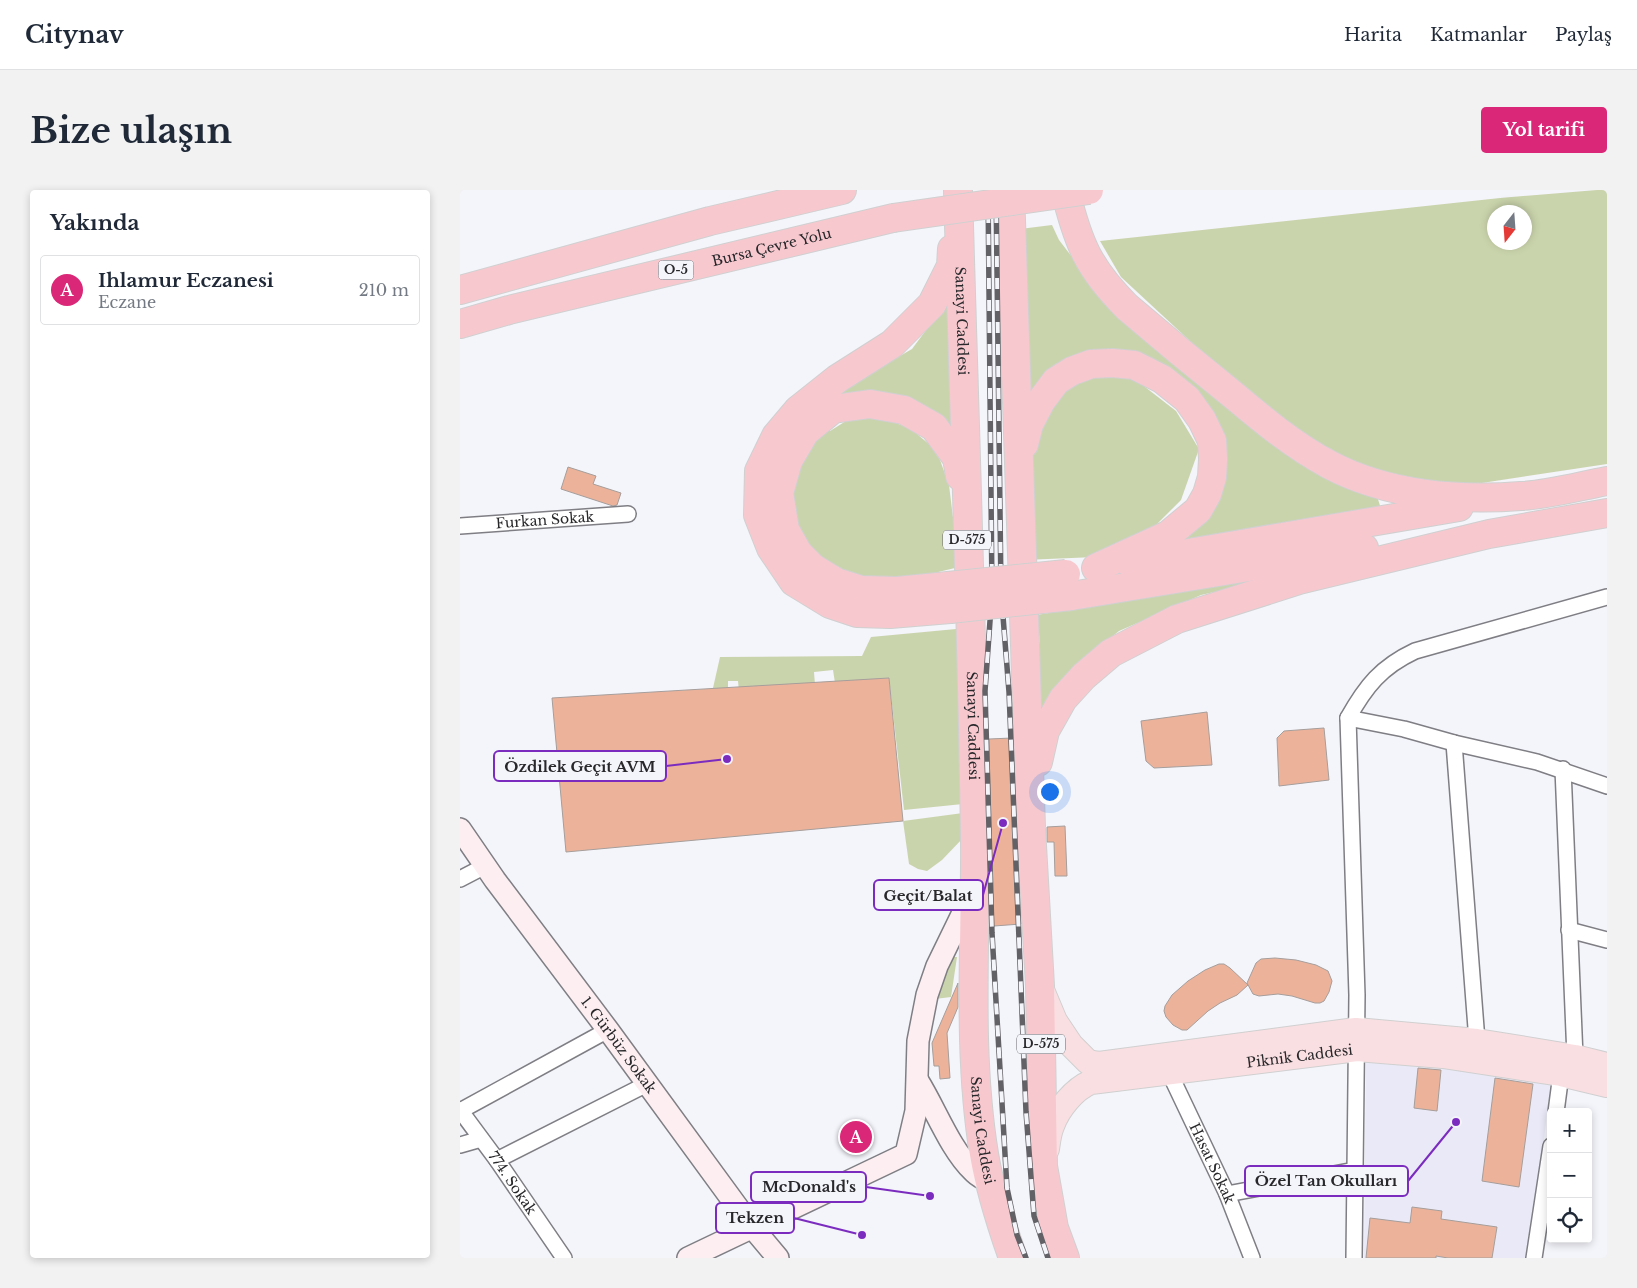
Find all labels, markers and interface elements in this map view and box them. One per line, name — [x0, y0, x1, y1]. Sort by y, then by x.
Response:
text: Citynav — [25, 20, 124, 49]
text: Harita — [1344, 24, 1402, 46]
text: Katmanlar — [1430, 24, 1527, 46]
text: Paylaş — [1555, 24, 1612, 46]
button: Yol tarifi — [1481, 107, 1607, 153]
text: Bize ulaşın — [30, 109, 232, 152]
north arrow — [1487, 205, 1532, 250]
text: Yakında — [50, 210, 140, 236]
street label: Bursa Çevre Yolu — [710, 224, 834, 270]
road number: O-5 — [658, 260, 694, 280]
street label: Sanayi Caddesi — [951, 266, 972, 376]
text: Ihlamur Eczanesi — [98, 269, 274, 292]
text: A — [61, 280, 73, 300]
text: 210 m — [359, 280, 409, 300]
text: Eczane — [98, 292, 156, 312]
street label: Furkan Sokak — [495, 507, 595, 532]
road number: D-575 — [943, 530, 991, 550]
street label: Sanayi Caddesi — [963, 671, 983, 781]
callout: Özdilek Geçit AVM — [494, 751, 666, 781]
text: Özdilek Geçit AVM — [504, 757, 656, 776]
your location — [1037, 779, 1063, 805]
callout: Geçit/Balat — [874, 880, 983, 910]
text: Geçit/Balat — [884, 886, 973, 905]
street label: 1. Gürbüz Sokak — [577, 993, 660, 1097]
road number: D-575 — [1017, 1034, 1065, 1054]
street label: Piknik Caddesi — [1245, 1041, 1354, 1072]
street label: Sanayi Caddesi — [967, 1076, 999, 1186]
map controls — [1547, 1108, 1592, 1243]
button: + — [1547, 1108, 1592, 1153]
pin: A — [840, 1118, 872, 1156]
street label: Hasat Sokak — [1185, 1120, 1239, 1207]
street label: 774. Sokak — [485, 1148, 541, 1218]
button: − — [1547, 1153, 1592, 1198]
callout: Özel Tan Okulları — [1245, 1166, 1408, 1196]
text: Özel Tan Okulları — [1255, 1171, 1398, 1190]
callout: McDonald's — [751, 1172, 866, 1202]
text: McDonald's — [762, 1177, 856, 1196]
button: locate — [1547, 1198, 1592, 1243]
callout: Tekzen — [716, 1203, 794, 1233]
text: Tekzen — [726, 1208, 784, 1227]

